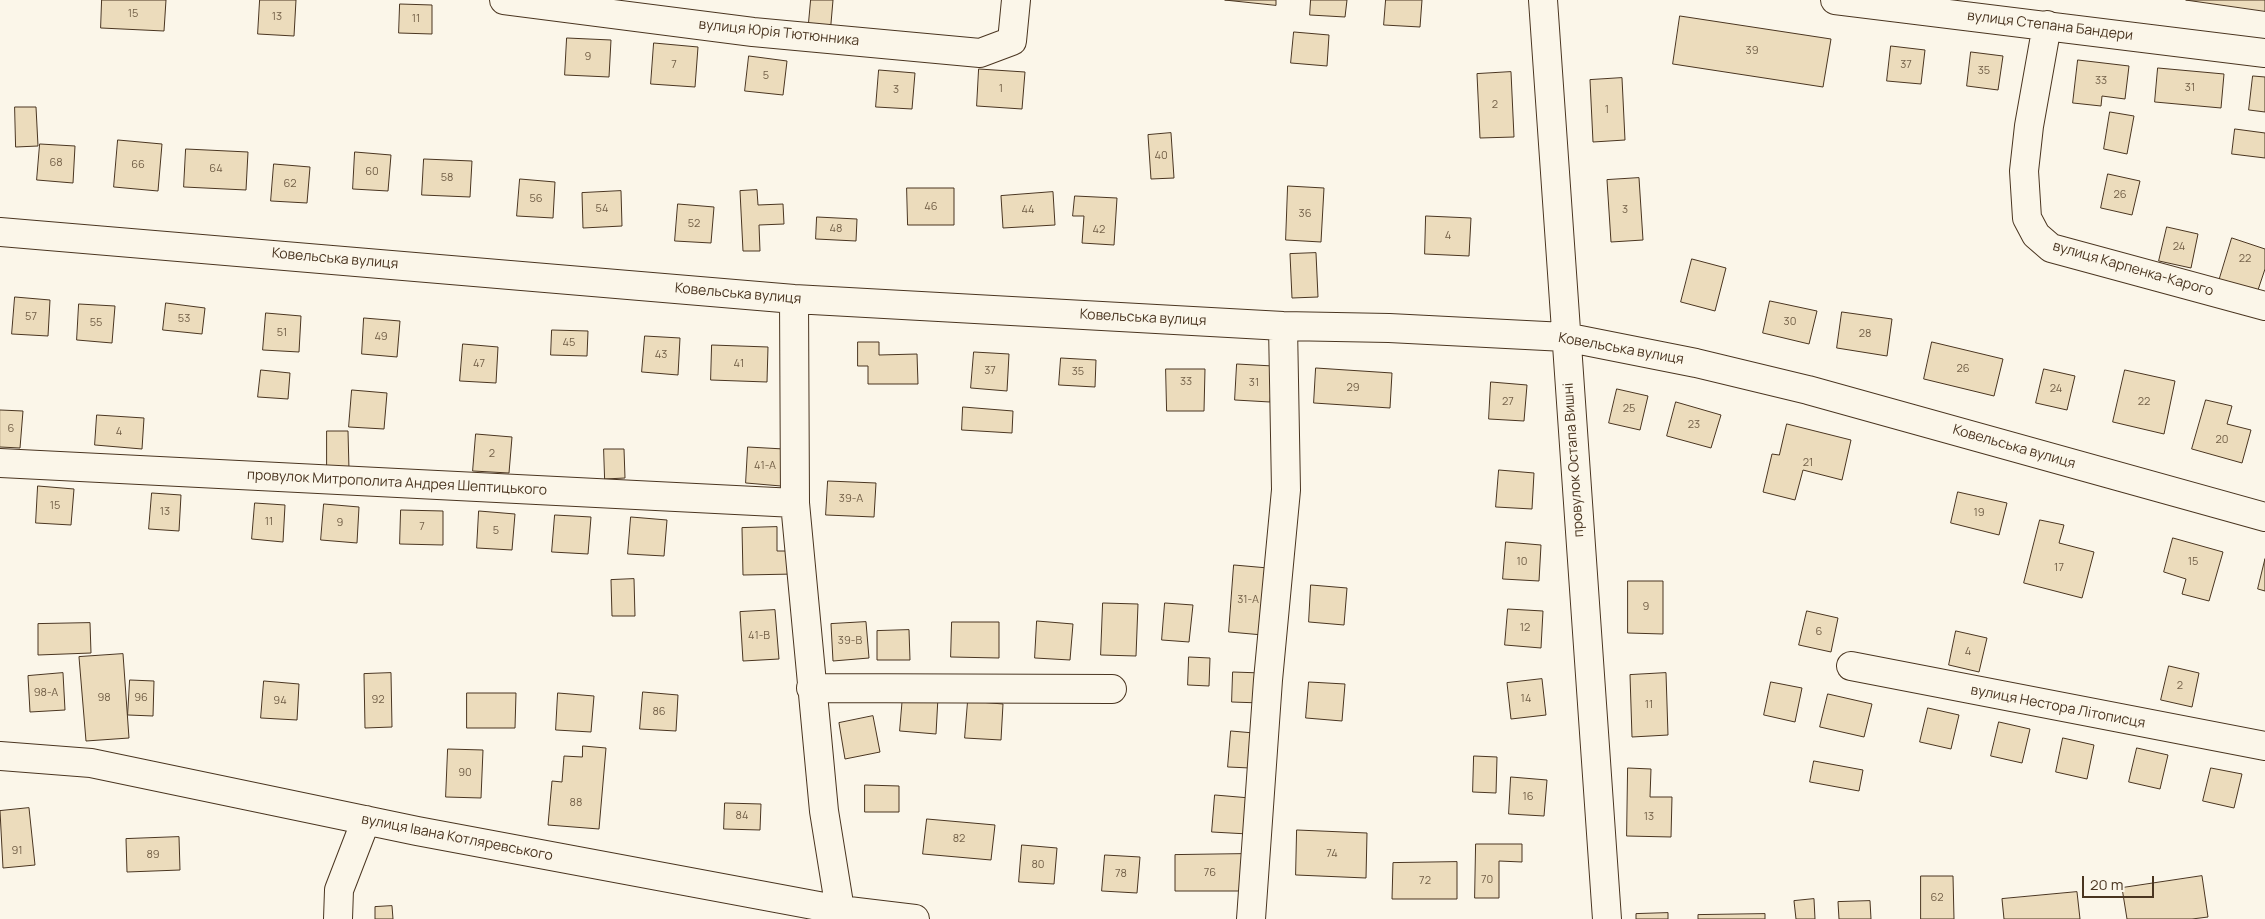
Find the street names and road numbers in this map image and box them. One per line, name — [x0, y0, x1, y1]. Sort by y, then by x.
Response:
street label: вулиця Степана Бандери — [1966, 7, 2134, 45]
street label: вулиця Юрія Тютюнника — [698, 16, 860, 50]
street label: вулиця Карпенка-Карого — [2051, 238, 2215, 300]
street label: Ковельська вулиця — [271, 245, 399, 273]
street label: Ковельська вулиця — [674, 280, 802, 308]
street label: Ковельська вулиця — [1079, 306, 1207, 330]
street label: Ковельська вулиця — [1557, 330, 1685, 368]
street label: провулок Остапа Вишні — [1560, 382, 1588, 538]
street label: Ковельська вулиця — [1951, 421, 2077, 473]
street label: провулок Митрополита Андрея Шептицького — [247, 467, 547, 499]
street label: вулиця Нестора Літописця — [1969, 682, 2147, 732]
street label: вулиця Івана Котляревського — [360, 811, 554, 865]

